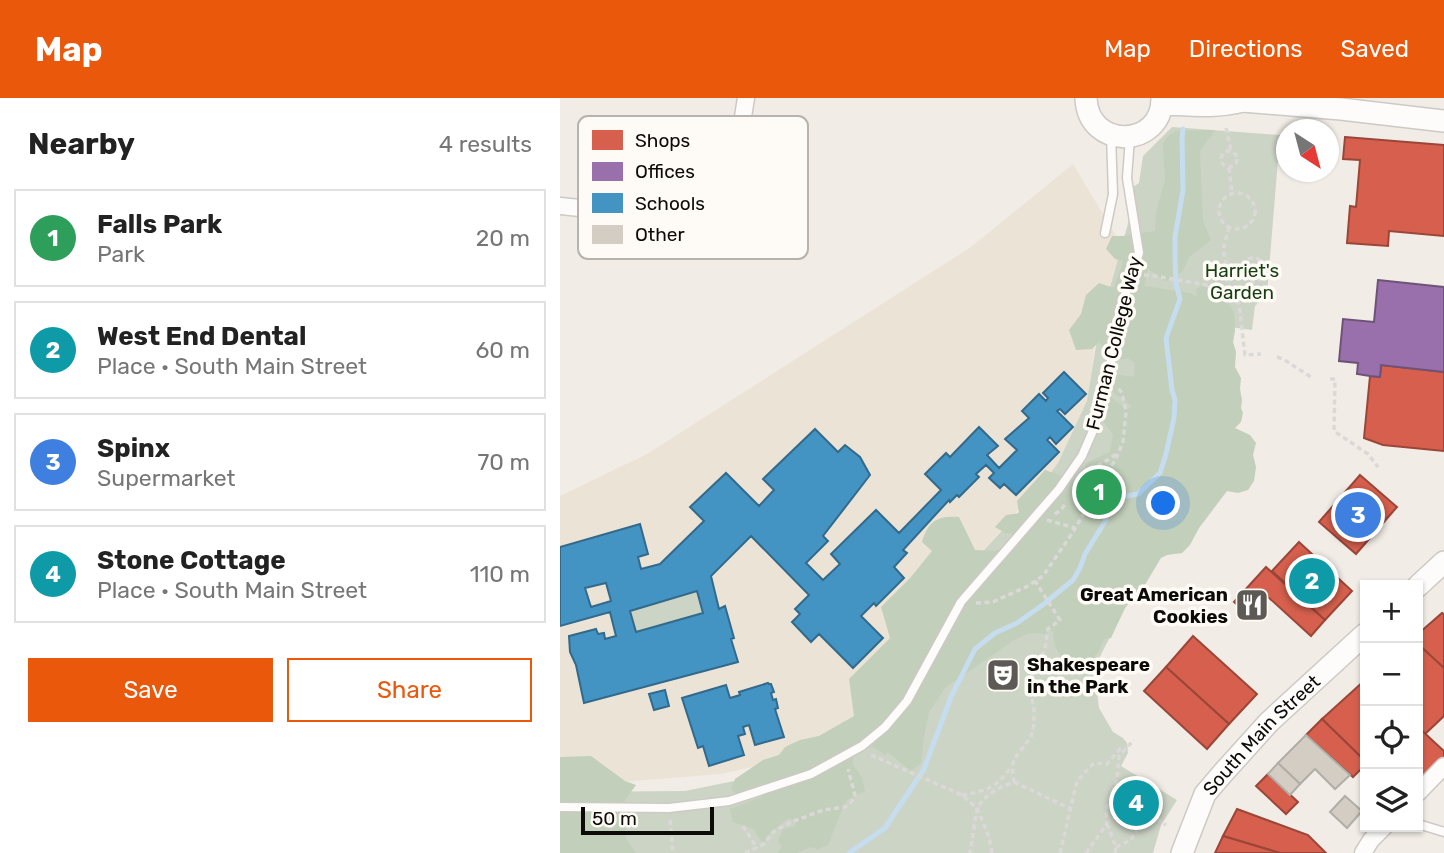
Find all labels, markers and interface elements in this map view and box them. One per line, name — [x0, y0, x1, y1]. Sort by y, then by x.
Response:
text: Map — [35, 30, 103, 69]
text: Map — [1104, 35, 1151, 63]
text: Directions — [1189, 35, 1302, 63]
text: Saved — [1340, 35, 1409, 63]
legend — [578, 116, 808, 259]
north arrow — [1276, 119, 1339, 182]
text: Nearby — [28, 126, 135, 162]
text: Shops — [635, 129, 690, 152]
text: 4 results — [439, 130, 532, 158]
text: Offices — [635, 160, 695, 183]
text: Schools — [635, 192, 705, 215]
text: Falls Park — [97, 209, 222, 240]
text: Other — [635, 223, 686, 246]
text: 1 — [47, 224, 59, 252]
text: 20 m — [476, 224, 530, 252]
text: Park — [97, 240, 145, 268]
street label: Furman College Way — [1081, 254, 1147, 432]
park label: Harriet's Garden — [1205, 259, 1279, 304]
text: West End Dental — [97, 321, 306, 352]
text: 2 — [46, 336, 60, 364]
text: 60 m — [475, 336, 530, 364]
text: Place · South Main Street — [97, 352, 367, 380]
text: Spinx — [97, 433, 170, 464]
text: 3 — [45, 448, 61, 476]
text: 70 m — [478, 448, 530, 476]
text: Supermarket — [97, 464, 235, 492]
pin: 1 — [1076, 466, 1122, 518]
your location — [1146, 486, 1180, 520]
pin: 3 — [1335, 489, 1381, 541]
text: Stone Cottage — [97, 545, 286, 576]
pin: 2 — [1289, 555, 1335, 607]
text: 4 — [45, 560, 61, 588]
text: 110 m — [470, 560, 530, 588]
text: Place · South Main Street — [97, 576, 367, 604]
map controls — [1360, 580, 1423, 832]
button: + — [1360, 580, 1423, 643]
place label: Great American Cookies — [1080, 583, 1228, 628]
restaurant icon: Great American Cookies — [1233, 586, 1271, 624]
button: − — [1360, 643, 1423, 706]
place label: Shakespeare in the Park — [1027, 653, 1150, 698]
theatre icon: Shakespeare in the Park — [984, 656, 1022, 694]
button: Save — [28, 658, 273, 722]
button: Share — [287, 658, 532, 722]
street label: South Main Street — [1198, 669, 1325, 800]
button: locate — [1360, 706, 1423, 769]
button: layers — [1360, 769, 1423, 832]
pin: 4 — [1113, 777, 1159, 829]
scale bar — [581, 804, 714, 836]
text: 50 m — [592, 807, 637, 830]

